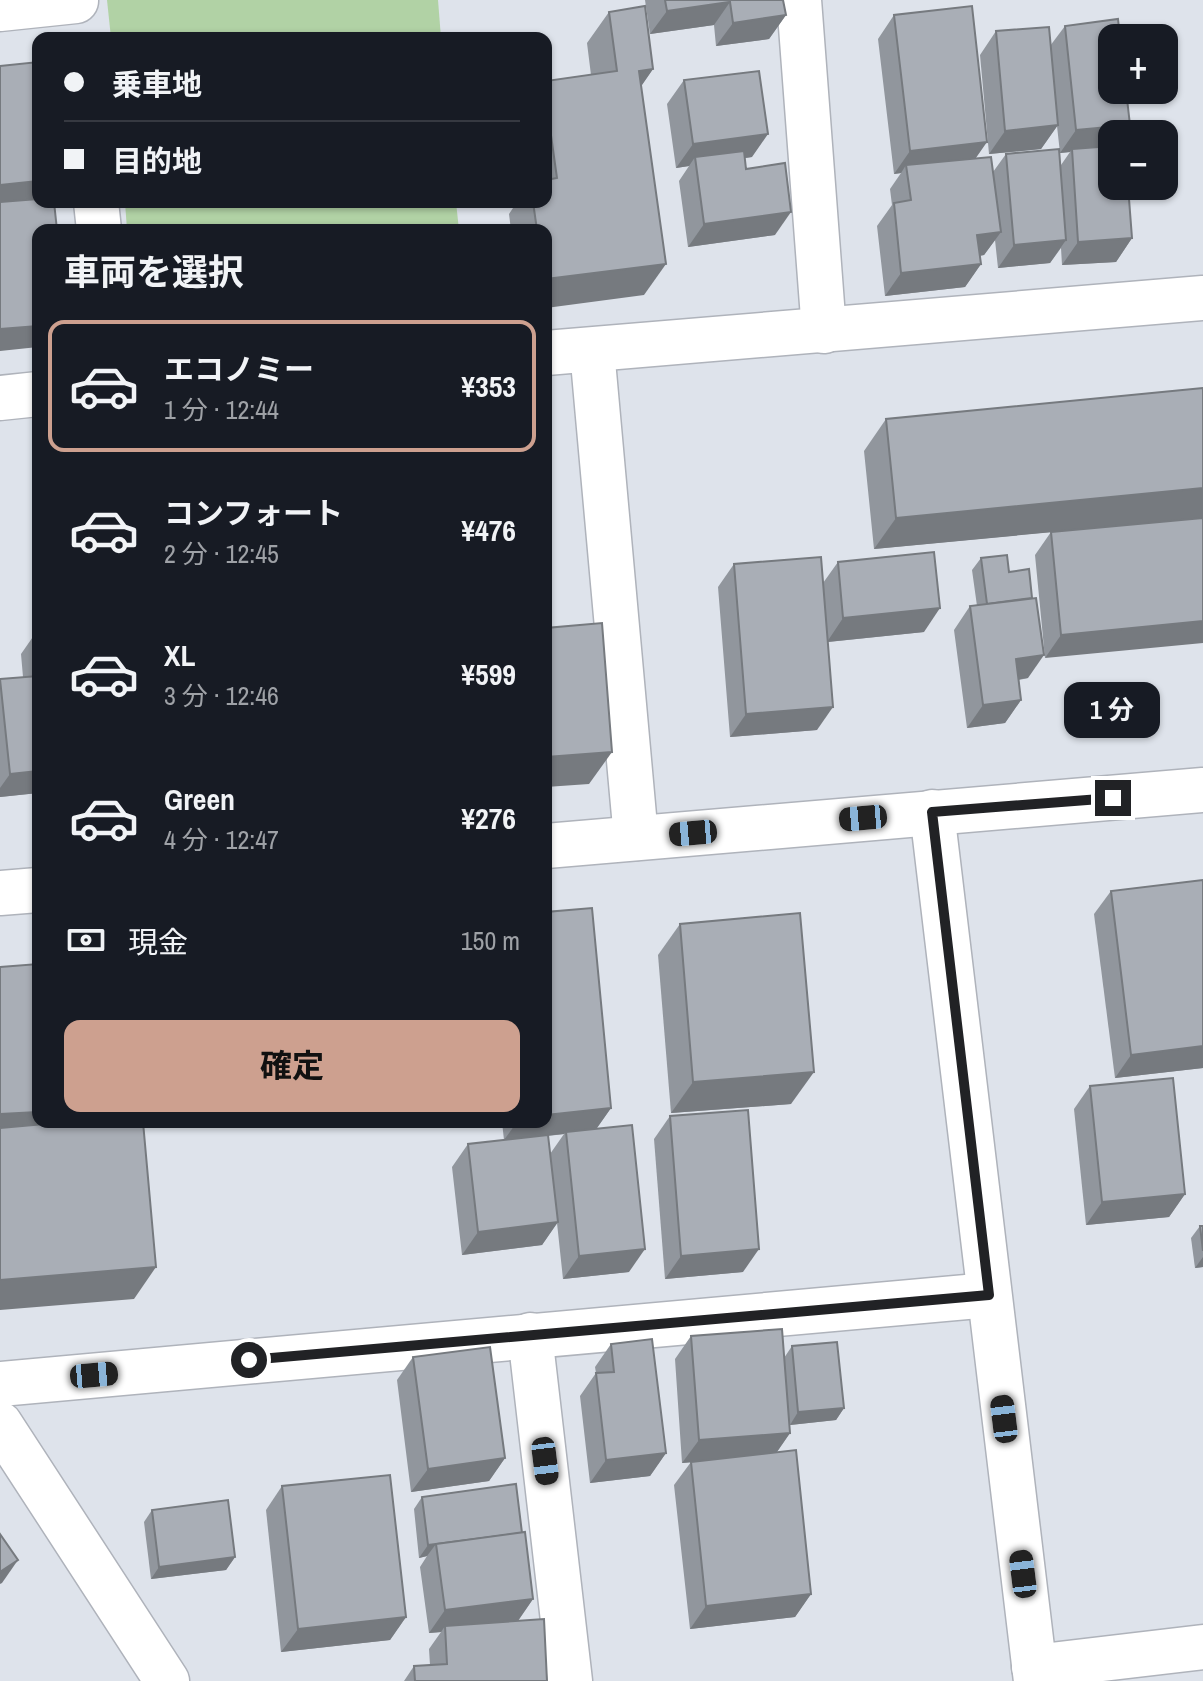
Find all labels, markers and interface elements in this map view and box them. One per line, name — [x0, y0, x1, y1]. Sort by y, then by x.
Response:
map controls — [1098, 24, 1178, 200]
button: + — [1098, 24, 1178, 104]
text: 乗車地 — [112, 64, 202, 104]
button: − — [1098, 120, 1178, 200]
text: 目的地 — [112, 141, 202, 181]
text: 車両を選択 — [64, 248, 244, 296]
text: エコノミー — [164, 349, 314, 389]
icon: car — [68, 350, 140, 422]
text: ¥353 — [461, 366, 516, 406]
text: 1 分 · 12:44 — [164, 392, 279, 427]
text: コンフォート — [164, 493, 343, 533]
icon: car — [68, 494, 140, 566]
text: ¥476 — [461, 510, 516, 550]
text: 2 分 · 12:45 — [164, 536, 279, 571]
text: XL — [164, 635, 195, 675]
icon: car — [68, 638, 140, 710]
text: ¥599 — [461, 654, 516, 694]
text: 3 分 · 12:46 — [164, 678, 279, 713]
callout: 1 分 — [1065, 682, 1161, 738]
text: 1 分 — [1090, 692, 1134, 727]
text: Green — [164, 779, 235, 819]
route end — [1095, 780, 1131, 816]
icon: car — [68, 782, 140, 854]
text: ¥276 — [461, 798, 516, 838]
car — [838, 804, 888, 832]
car — [668, 819, 718, 847]
text: 4 分 · 12:47 — [164, 822, 279, 857]
icon: cash — [64, 918, 108, 962]
text: 現金 — [128, 922, 188, 962]
text: 150 m — [461, 923, 520, 958]
button: 確定 — [64, 1020, 520, 1112]
route start — [231, 1342, 267, 1378]
car — [69, 1361, 119, 1389]
car — [989, 1394, 1019, 1444]
car — [530, 1436, 560, 1486]
car — [1008, 1549, 1038, 1599]

